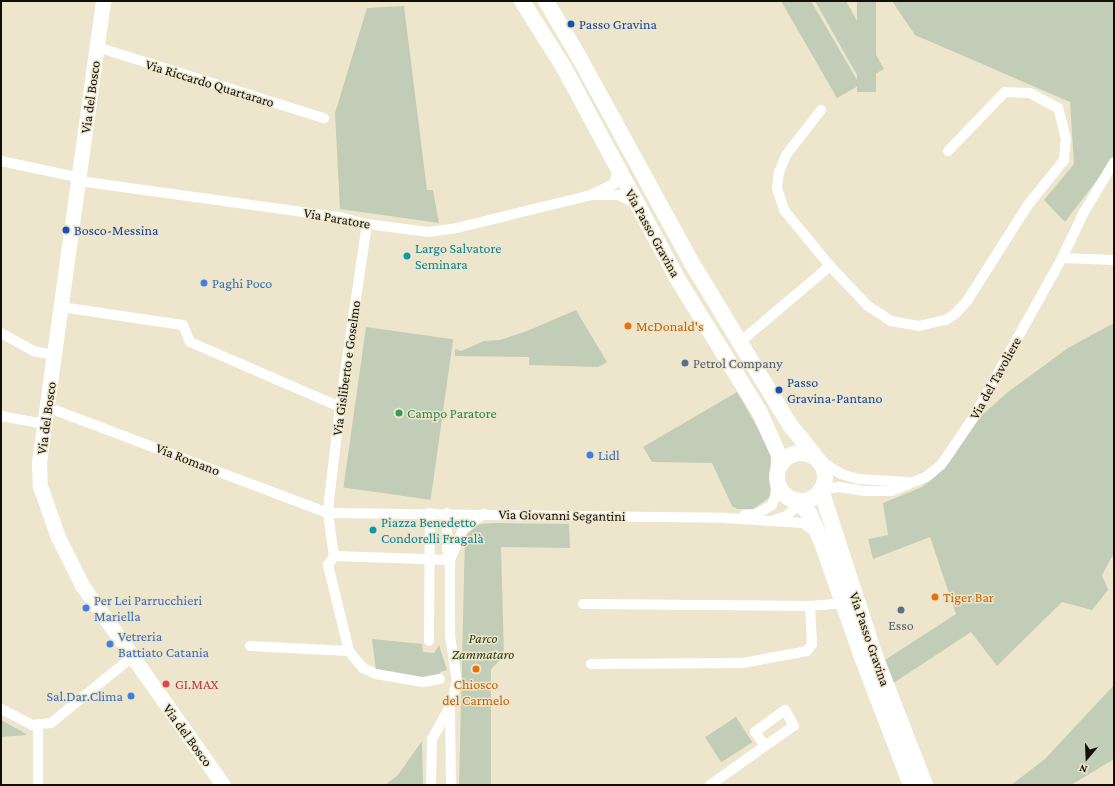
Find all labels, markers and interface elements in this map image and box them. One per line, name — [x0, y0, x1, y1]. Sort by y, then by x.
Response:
place label: Passo Gravina — [579, 16, 657, 32]
marker: Passo Gravina — [566, 19, 576, 29]
street label: Via Riccardo Quartararo — [144, 55, 276, 111]
street label: Via del Bosco — [77, 60, 103, 134]
street label: Via Passo Gravina — [622, 186, 684, 280]
street label: Via Paratore — [302, 204, 372, 232]
place label: Bosco-Messina — [74, 222, 159, 238]
marker: Bosco-Messina — [61, 225, 71, 235]
place label: Largo Salvatore Seminara — [415, 240, 501, 272]
marker: Largo Salvatore Seminara — [402, 251, 412, 261]
place label: Paghi Poco — [212, 275, 272, 291]
marker: Paghi Poco — [199, 278, 209, 288]
street label: Via Gisliberto e Goselmo — [328, 299, 364, 437]
place label: McDonald's — [636, 318, 703, 334]
marker: McDonald's — [623, 321, 633, 331]
street label: Via del Tavoliere — [965, 334, 1025, 422]
place label: Petrol Company — [693, 355, 783, 371]
marker: Petrol Company — [680, 358, 690, 368]
place label: Passo Gravina-Pantano — [787, 374, 883, 406]
street label: Via del Bosco — [33, 381, 59, 455]
marker: Passo Gravina-Pantano — [774, 385, 784, 395]
place label: Campo Paratore — [407, 405, 497, 421]
marker: Campo Paratore — [394, 408, 404, 418]
street label: Via Romano — [154, 439, 222, 479]
place label: Lidl — [598, 447, 620, 463]
marker: Lidl — [585, 450, 595, 460]
street label: Via Giovanni Segantini — [498, 505, 626, 525]
place label: Piazza Benedetto Condorelli Fragalà — [381, 514, 484, 546]
marker: Piazza Benedetto Condorelli Fragalà — [368, 525, 378, 535]
place label: Tiger Bar — [943, 589, 994, 605]
street label: Via Passo Gravina — [846, 590, 894, 688]
place label: Per Lei Parrucchieri Mariella — [94, 592, 202, 624]
marker: Tiger Bar — [930, 592, 940, 602]
marker: Per Lei Parrucchieri Mariella — [81, 603, 91, 613]
marker: Esso — [896, 605, 906, 615]
place label: Esso — [888, 617, 914, 633]
place label: Vetreria Battiato Catania — [118, 628, 209, 660]
park label: Parco Zammataro — [452, 630, 514, 662]
marker: Vetreria Battiato Catania — [105, 639, 115, 649]
marker: Chiosco del Carmelo — [471, 664, 481, 674]
place label: GI.MAX — [175, 676, 218, 692]
place label: Chiosco del Carmelo — [442, 676, 510, 708]
marker: GI.MAX — [160, 678, 172, 690]
place label: Sal.Dar.Clima — [46, 688, 123, 704]
marker: Sal.Dar.Clima — [126, 691, 136, 701]
street label: Via del Bosco — [160, 700, 216, 770]
north arrow — [1067, 738, 1107, 778]
text: N — [1078, 762, 1089, 776]

